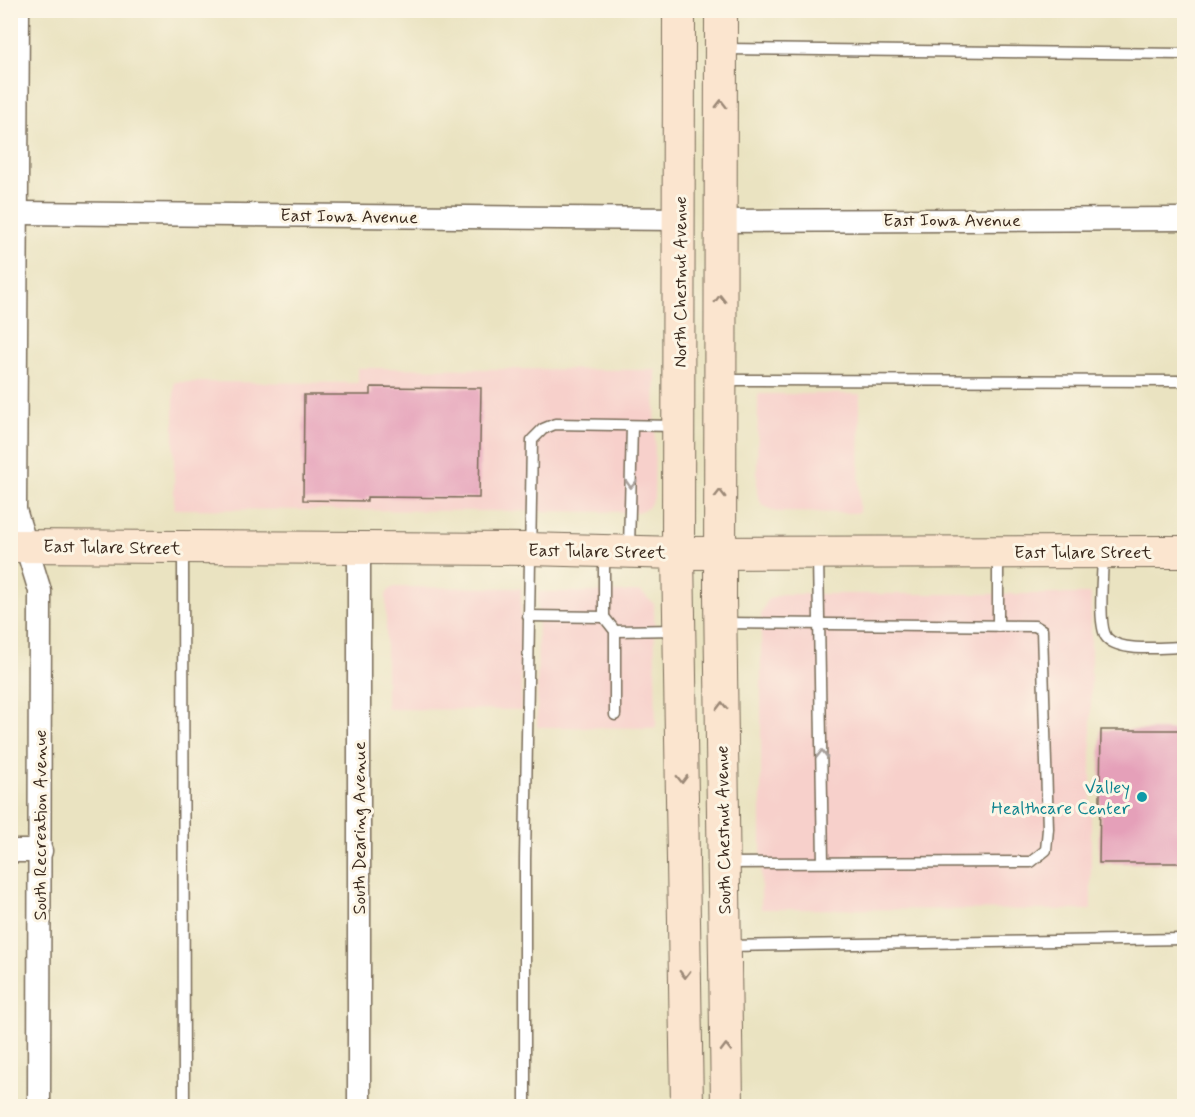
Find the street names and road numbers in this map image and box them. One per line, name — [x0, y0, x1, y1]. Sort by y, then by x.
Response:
street label: North Chestnut Avenue — [669, 196, 693, 368]
street label: East Iowa Avenue — [280, 204, 418, 230]
street label: East Iowa Avenue — [883, 209, 1021, 233]
street label: East Tulare Street — [43, 535, 182, 561]
street label: East Tulare Street — [528, 539, 667, 565]
street label: East Tulare Street — [1014, 541, 1152, 565]
street label: South Recreation Avenue — [29, 730, 53, 920]
street label: South Dearing Avenue — [348, 741, 372, 915]
street label: South Chestnut Avenue — [711, 745, 737, 915]

